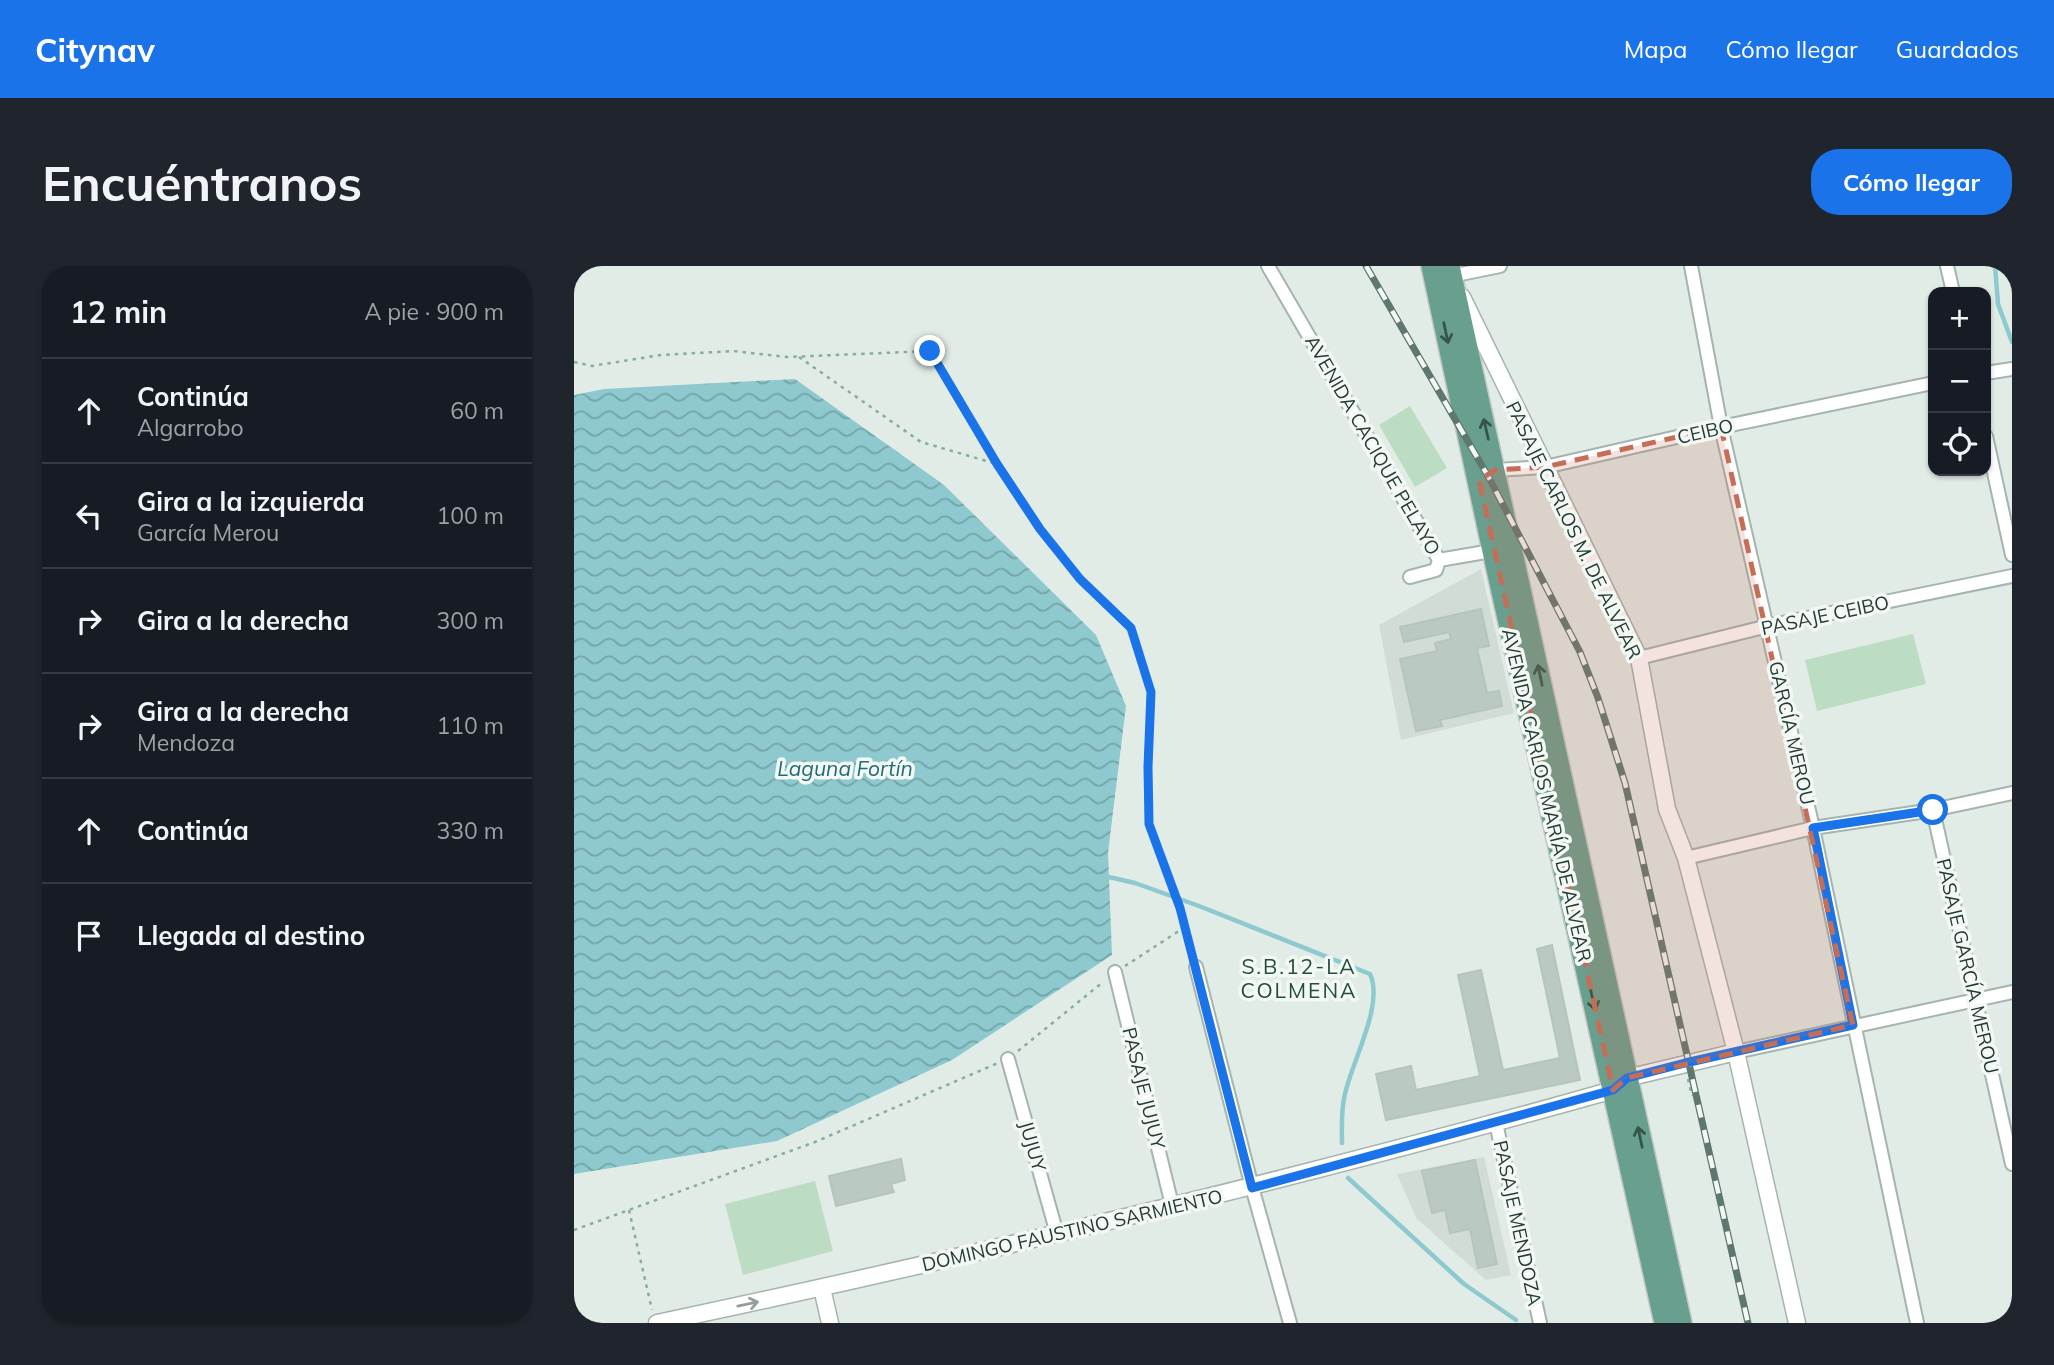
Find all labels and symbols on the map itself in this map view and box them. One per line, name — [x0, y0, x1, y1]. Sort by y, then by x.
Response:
one-way arrow — [1440, 321, 1454, 344]
street label: AVENIDA CACIQUE PELAYO — [1300, 331, 1446, 559]
route end — [914, 335, 945, 366]
street label: PASAJE CARLOS M. DE ALVEAR — [1501, 397, 1647, 663]
street label: CEIBO — [1675, 413, 1735, 449]
one-way arrow — [1478, 418, 1492, 441]
street label: PASAJE CEIBO — [1759, 590, 1891, 640]
street label: AVENIDA CARLOS MARÍA DE ALVEAR — [1497, 626, 1597, 964]
street label: GARCÍA MEROU — [1764, 659, 1820, 807]
one-way arrow — [1533, 664, 1546, 687]
water label: Laguna Fortín — [777, 755, 913, 781]
route start — [1917, 794, 1948, 825]
street label: PASAJE GARCÍA MEROU — [1932, 856, 2004, 1076]
district label: S.B.12-LA COLMENA — [1240, 953, 1358, 1003]
one-way arrow — [1587, 988, 1601, 1011]
street label: PASAJE JUJUY — [1117, 1025, 1171, 1152]
street label: JUJUY — [1014, 1118, 1052, 1174]
one-way arrow — [1633, 1126, 1646, 1149]
street label: PASAJE MENDOZA — [1489, 1138, 1547, 1308]
street label: DOMINGO FAUSTINO SARMIENTO — [919, 1184, 1225, 1276]
one-way arrow — [736, 1296, 759, 1310]

